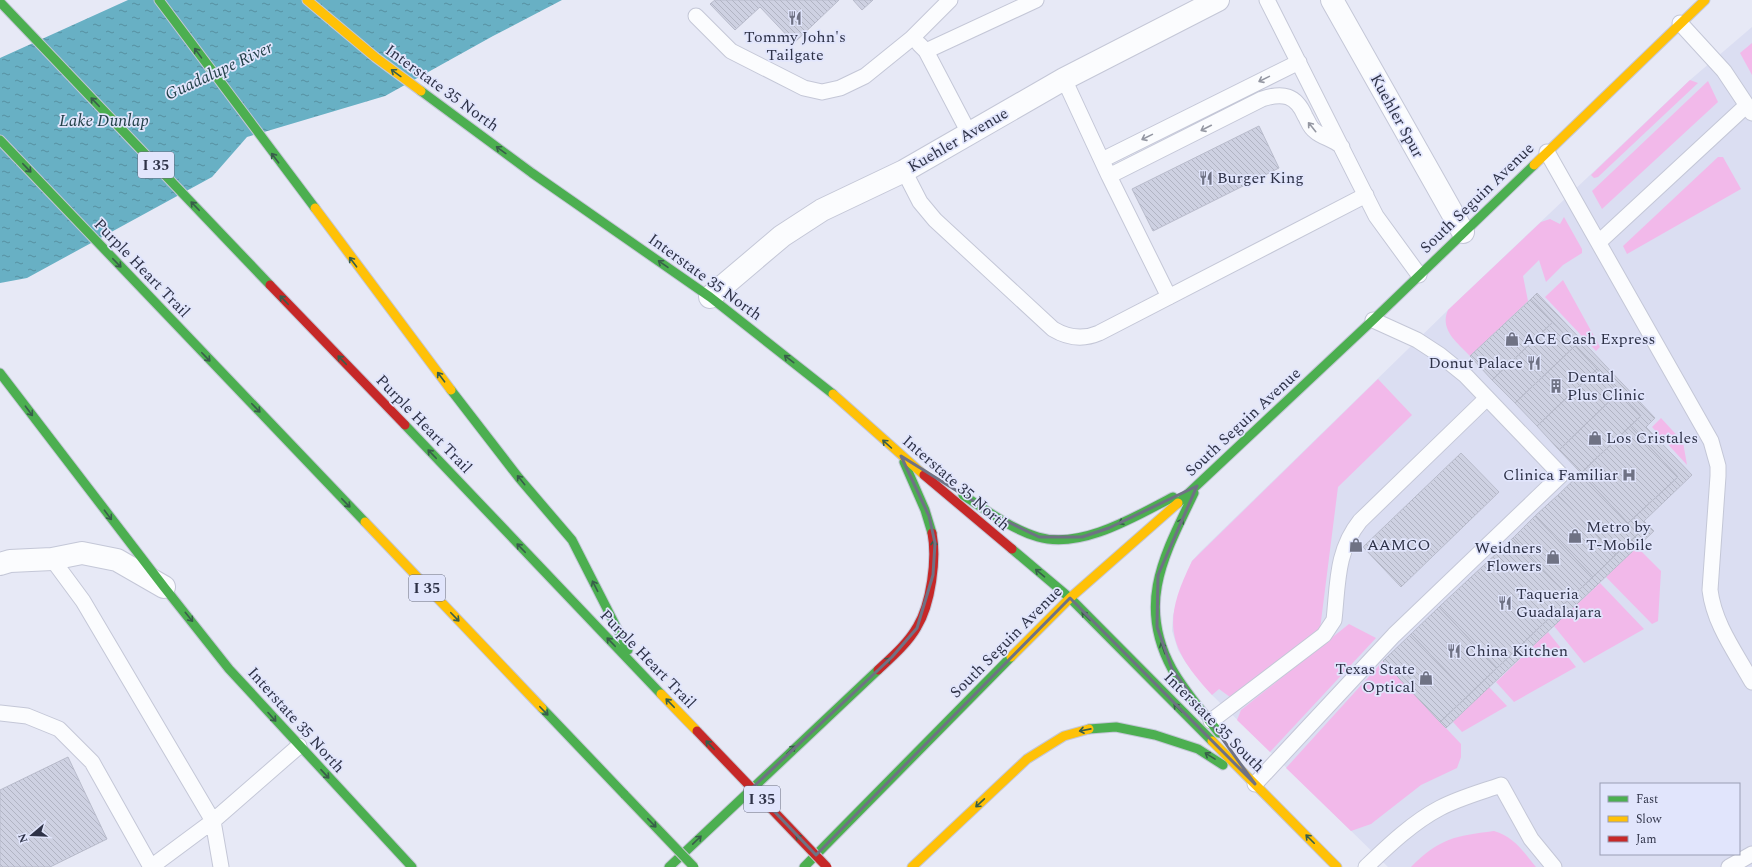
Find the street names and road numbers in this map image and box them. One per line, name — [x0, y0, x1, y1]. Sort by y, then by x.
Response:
street label: Interstate 35 North — [380, 38, 504, 138]
street label: Kuehler Spur — [1364, 70, 1430, 162]
street label: Kuehler Avenue — [903, 101, 1013, 179]
street label: South Seguin Avenue — [1414, 137, 1540, 259]
road number: I 35 — [138, 152, 174, 178]
street label: Purple Heart Trail — [88, 213, 196, 323]
street label: Interstate 35 North — [643, 227, 767, 327]
street label: South Seguin Avenue — [1180, 362, 1306, 482]
street label: Purple Heart Trail — [370, 369, 478, 479]
street label: Interstate 35 North — [897, 429, 1015, 537]
road number: I 35 — [409, 575, 445, 601]
street label: South Seguin Avenue — [944, 580, 1068, 704]
street label: Purple Heart Trail — [594, 604, 702, 714]
street label: Interstate 35 North — [242, 662, 350, 778]
street label: Interstate 35 South — [1158, 666, 1270, 778]
road number: I 35 — [744, 786, 780, 812]

